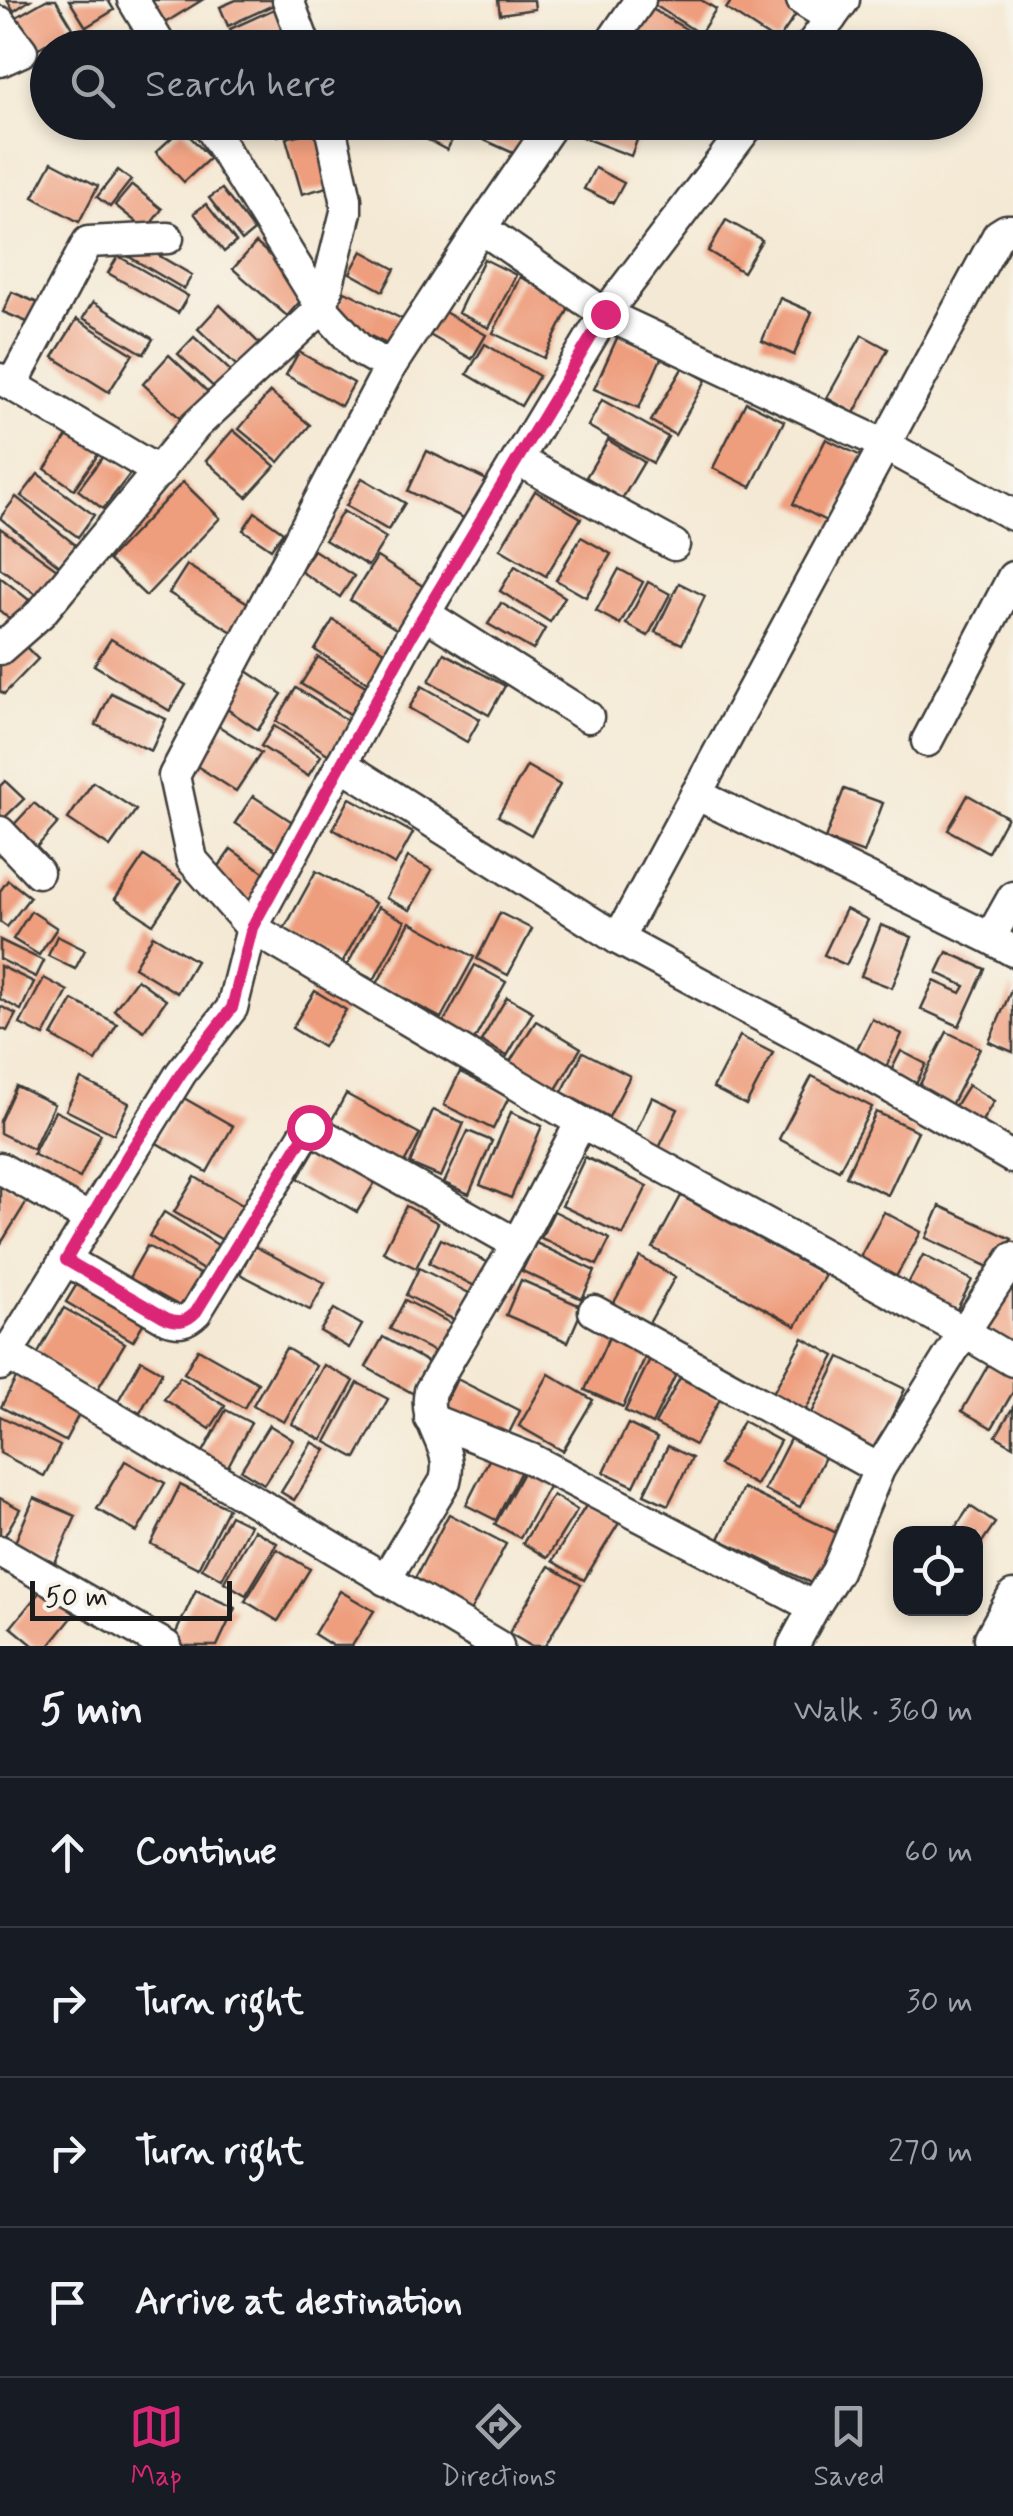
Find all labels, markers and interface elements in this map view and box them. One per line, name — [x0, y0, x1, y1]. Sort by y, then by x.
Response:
search box — [30, 30, 983, 140]
icon: search — [65, 58, 120, 113]
text: Search here — [145, 61, 336, 110]
route end — [583, 292, 629, 338]
route start — [287, 1105, 333, 1151]
map controls — [893, 1526, 983, 1616]
button: locate — [893, 1526, 983, 1616]
scale bar — [30, 1576, 232, 1620]
text: 50 m — [45, 1580, 108, 1617]
text: 5 min — [40, 1684, 143, 1739]
text: Walk · 360 m — [794, 1690, 973, 1732]
icon: ahead — [40, 1825, 95, 1880]
text: Continue — [135, 1828, 277, 1877]
text: 60 m — [904, 1831, 973, 1873]
icon: right — [40, 1975, 95, 2030]
text: Turn right — [135, 1978, 304, 2027]
text: 30 m — [906, 1981, 973, 2023]
icon: right — [40, 2125, 95, 2180]
text: Turn right — [135, 2128, 304, 2177]
text: 270 m — [888, 2131, 973, 2173]
icon: arrive — [40, 2275, 95, 2330]
text: Arrive at destination — [135, 2278, 462, 2327]
tab: Map — [129, 2399, 184, 2496]
tab: Directions — [441, 2399, 556, 2496]
tab: Saved — [814, 2399, 884, 2496]

